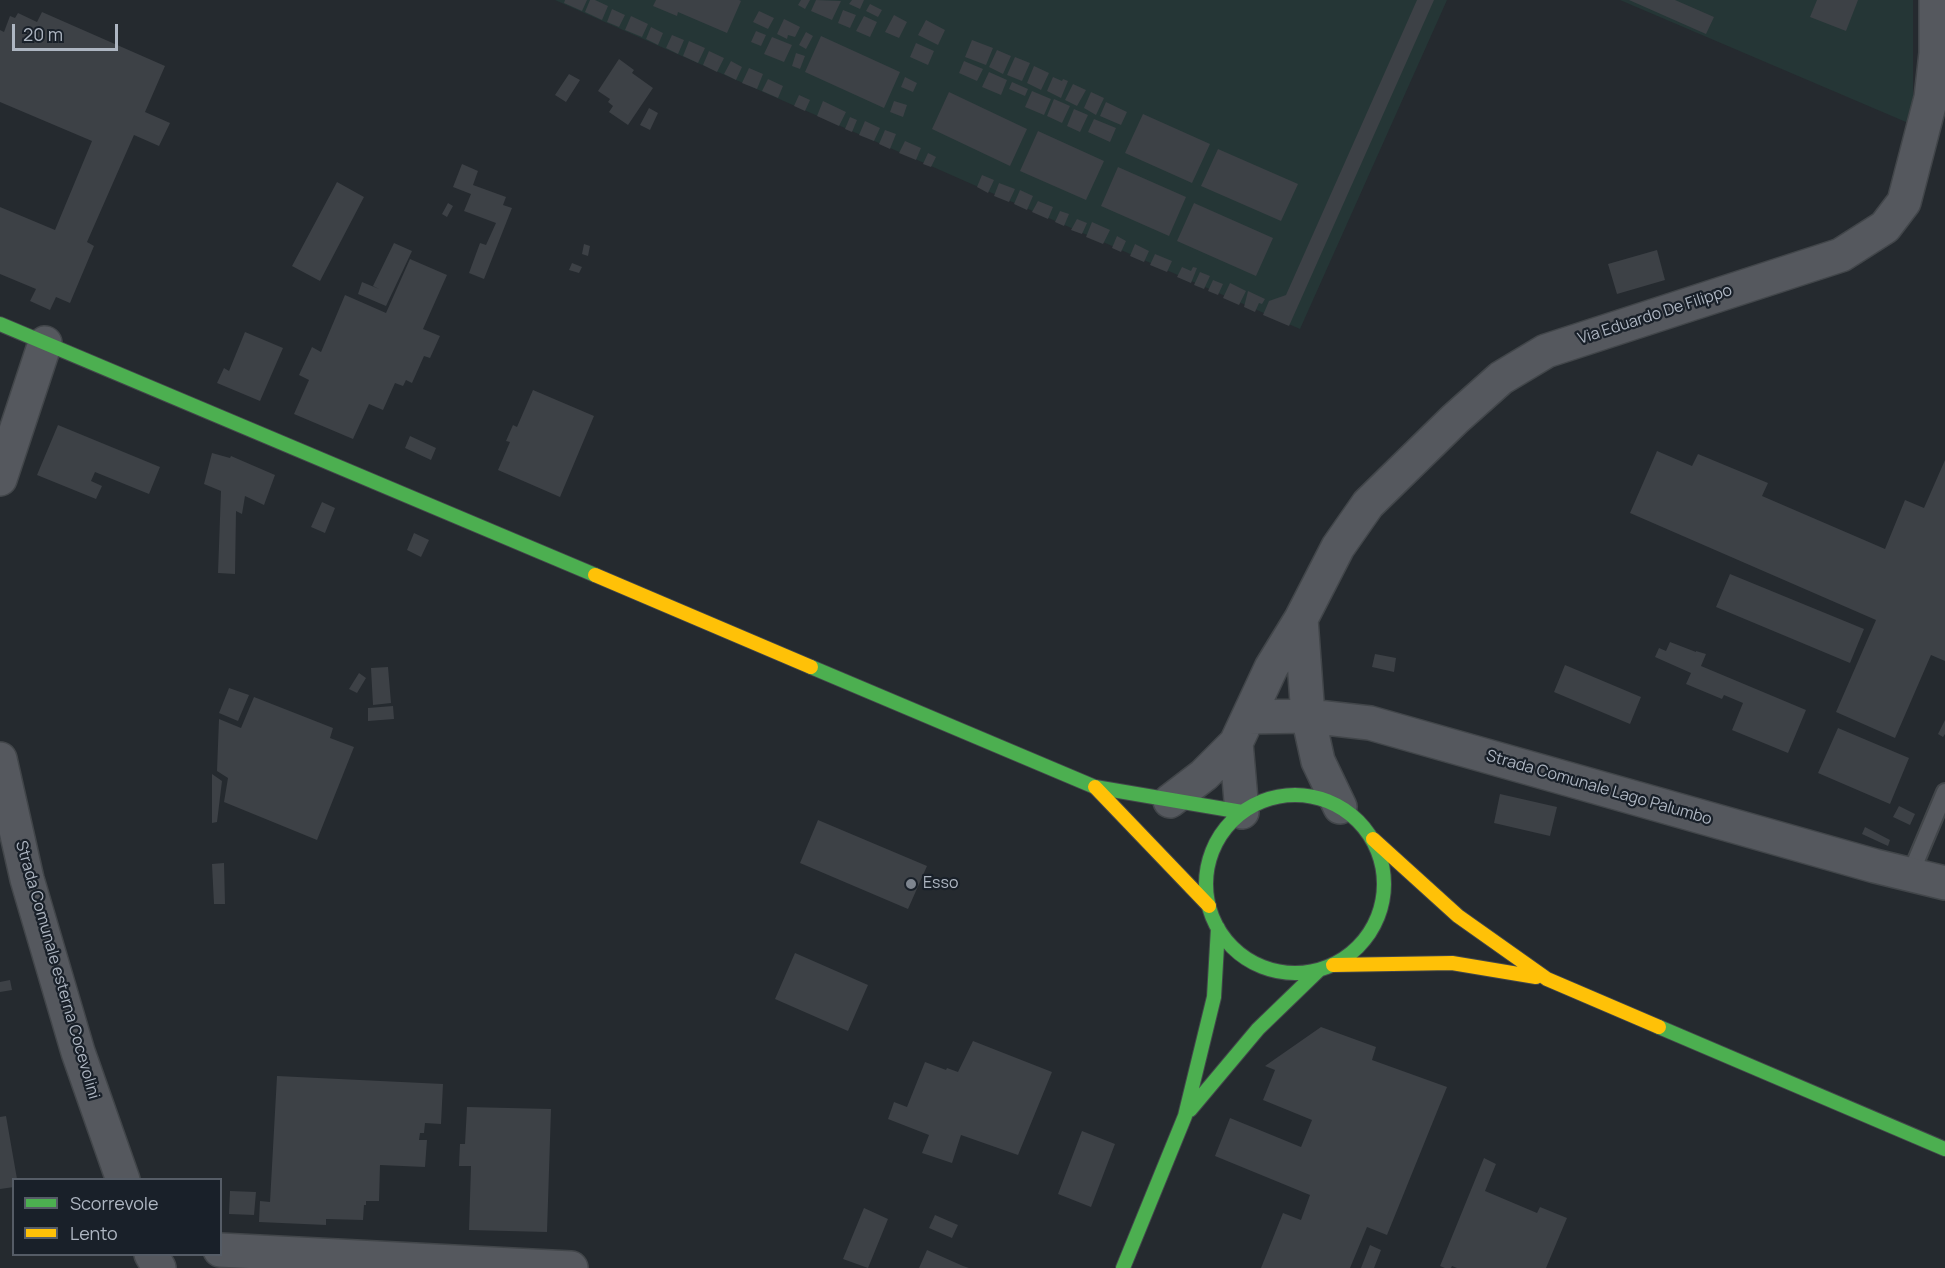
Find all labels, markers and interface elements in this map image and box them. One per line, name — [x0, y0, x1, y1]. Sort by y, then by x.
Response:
scale bar — [15, 12, 122, 50]
text: 20 m — [23, 22, 63, 46]
street label: Via Eduardo De Filippo — [1576, 281, 1734, 349]
street label: Strada Comunale Lago Palumbo — [1484, 747, 1714, 829]
street label: Strada Comunale esterna Cocevolini — [11, 839, 103, 1101]
place label: Esso — [923, 874, 958, 894]
marker: Esso — [904, 877, 918, 891]
legend — [12, 1178, 222, 1256]
text: Scorrevole — [70, 1191, 159, 1215]
text: Lento — [70, 1221, 118, 1245]

